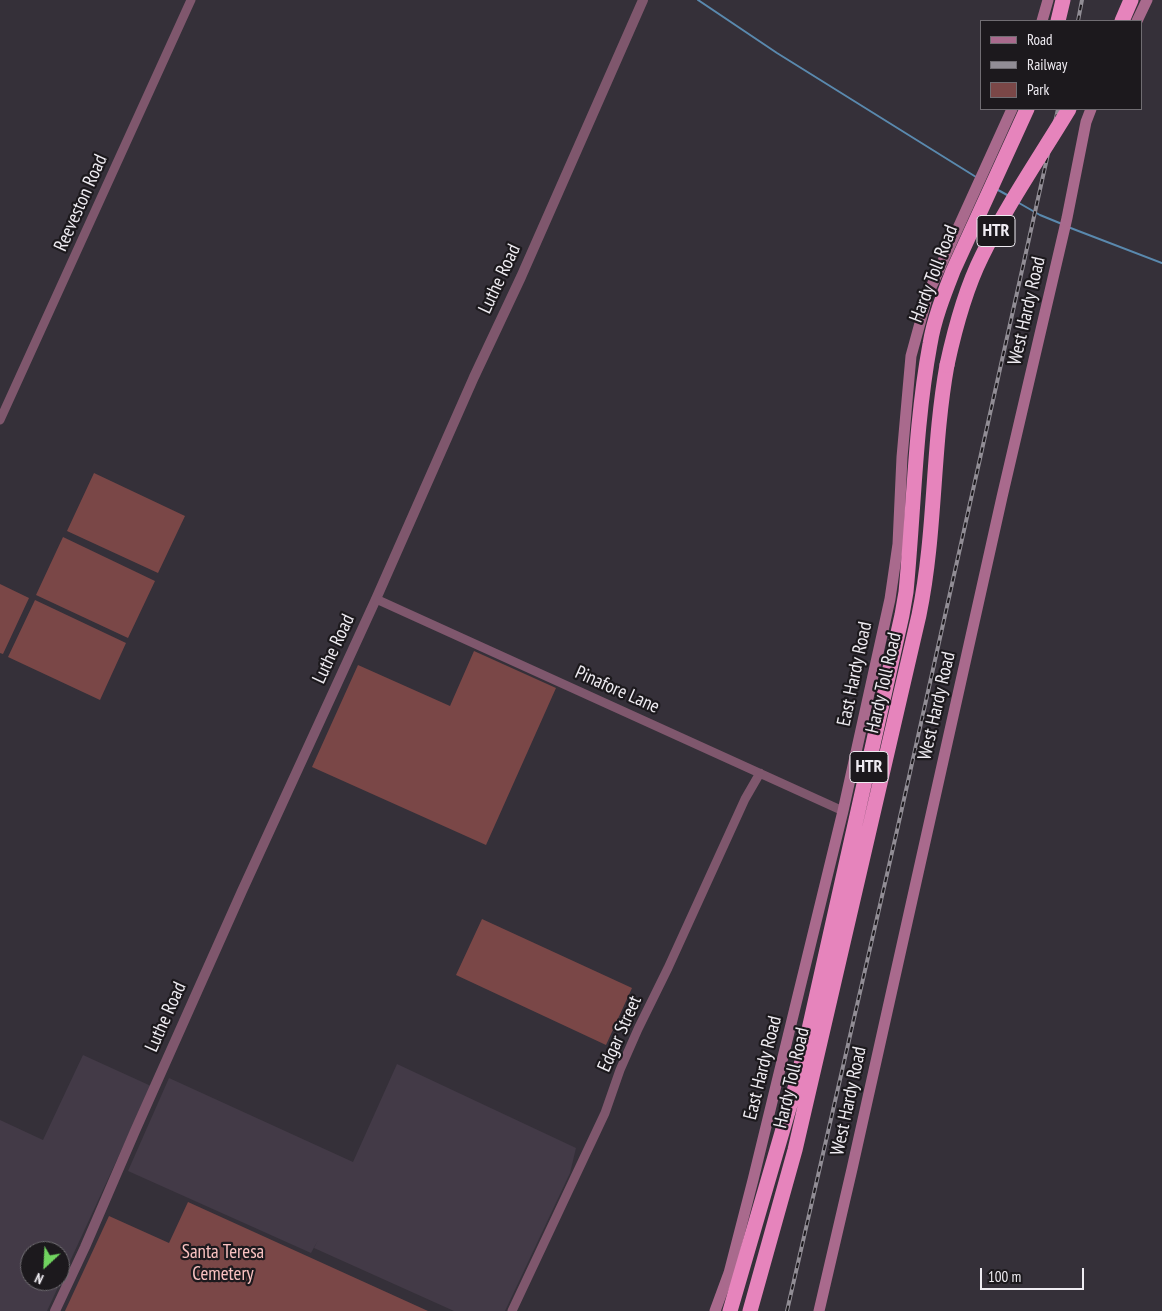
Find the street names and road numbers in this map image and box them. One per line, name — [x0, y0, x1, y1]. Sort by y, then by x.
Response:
street label: Reeveston Road — [50, 151, 112, 255]
road number: HTR — [977, 216, 1015, 247]
street label: Hardy Toll Road — [905, 222, 963, 326]
street label: Luthe Road — [474, 241, 526, 317]
street label: West Hardy Road — [1003, 255, 1051, 367]
street label: Luthe Road — [308, 611, 360, 687]
street label: East Hardy Road — [833, 620, 877, 728]
street label: Hardy Toll Road — [861, 631, 907, 735]
street label: West Hardy Road — [913, 650, 961, 762]
street label: Pinafore Lane — [571, 661, 663, 719]
road number: HTR — [850, 752, 888, 782]
street label: Luthe Road — [141, 979, 191, 1055]
street label: Edgar Street — [593, 992, 647, 1076]
street label: East Hardy Road — [739, 1014, 787, 1122]
street label: Hardy Toll Road — [769, 1026, 815, 1130]
street label: West Hardy Road — [826, 1045, 872, 1157]

